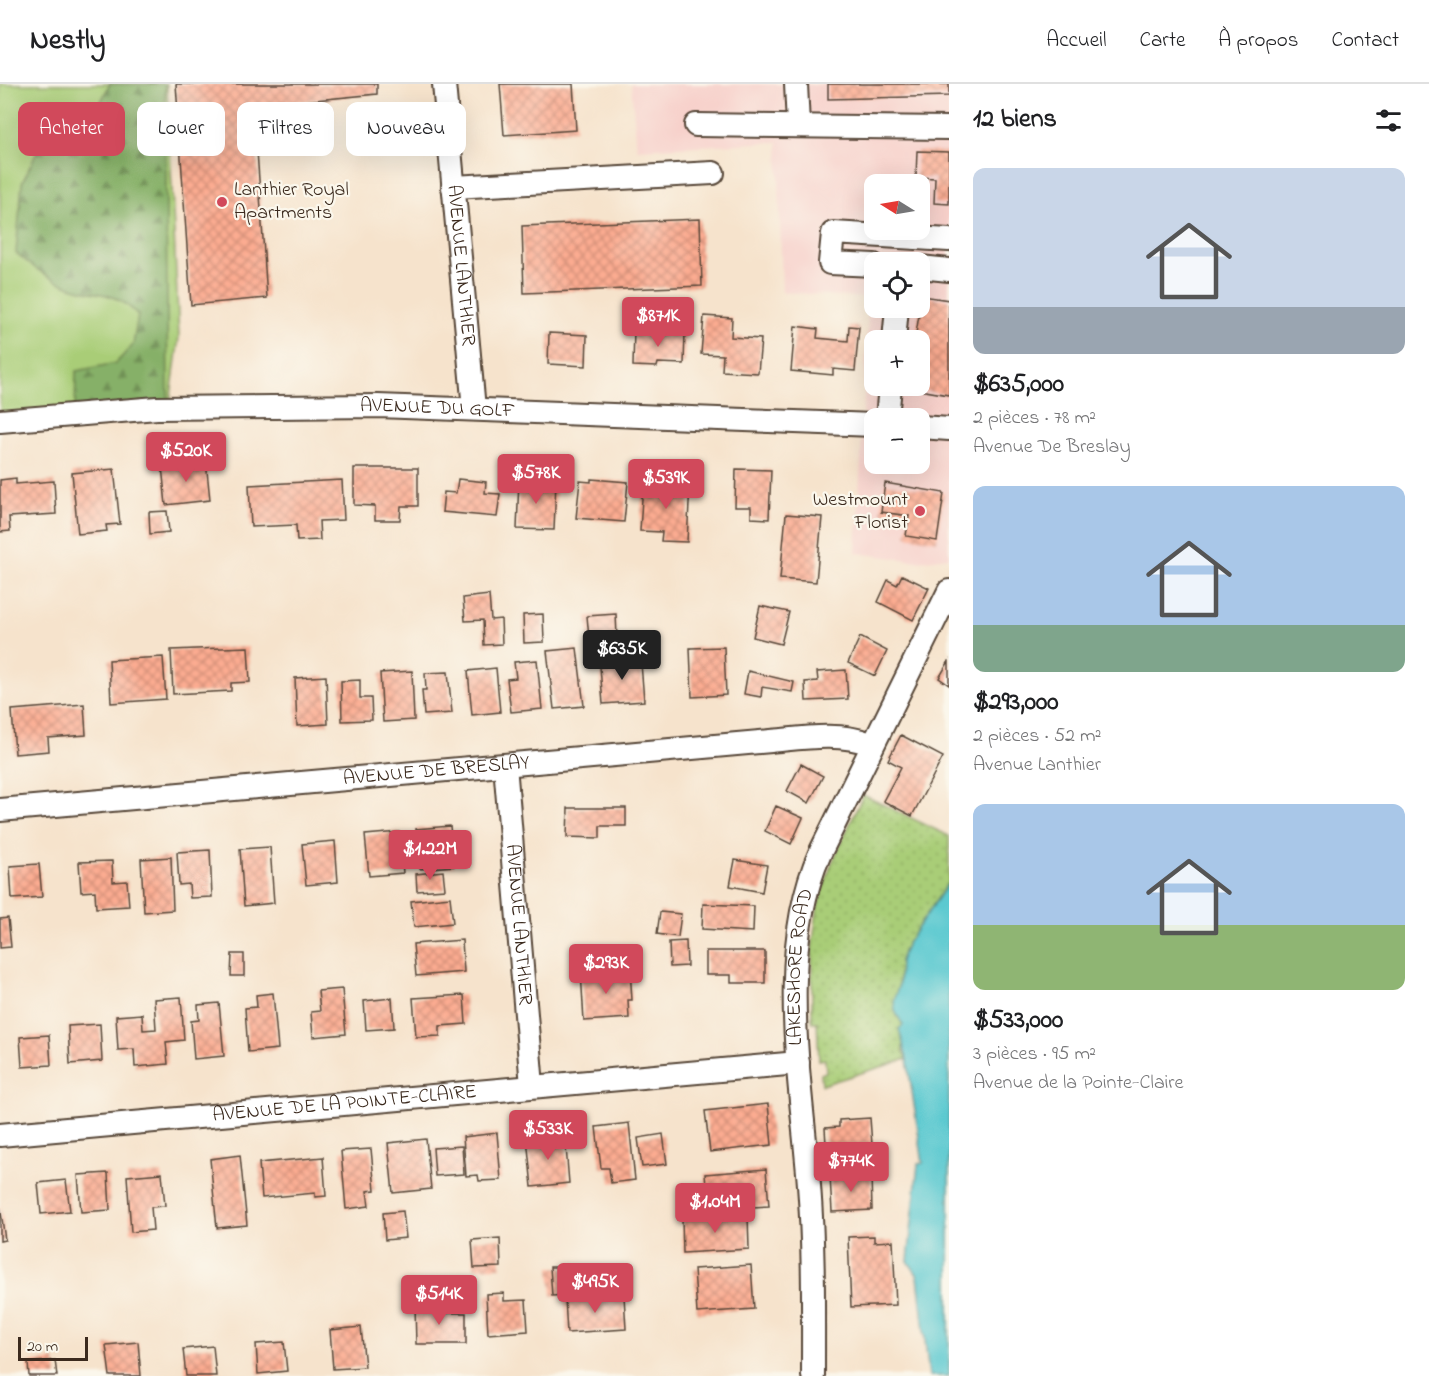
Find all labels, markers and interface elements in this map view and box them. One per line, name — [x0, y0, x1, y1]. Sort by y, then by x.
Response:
text: Nestly — [30, 21, 105, 62]
text: Accueil — [1046, 26, 1107, 56]
text: Carte — [1140, 26, 1185, 56]
text: À propos — [1218, 26, 1298, 56]
text: Contact — [1331, 26, 1399, 56]
text: 12 biens — [973, 101, 1057, 139]
chip: Acheter — [18, 102, 125, 156]
chip: Louer — [137, 102, 225, 156]
chip: Filtres — [237, 102, 334, 156]
chip: Nouveau — [346, 102, 466, 156]
icon: filters — [1372, 104, 1405, 137]
north arrow — [864, 174, 930, 240]
map controls — [864, 174, 930, 474]
place label: Lanthier Royal Apartments — [234, 176, 349, 228]
street label: AVENUE LANTHIER — [439, 184, 483, 348]
marker: Lanthier Royal Apartments — [215, 195, 229, 209]
icon: home — [1135, 207, 1243, 315]
button: locate — [864, 252, 930, 318]
pin: $871K — [616, 297, 700, 348]
text: $871K — [636, 302, 680, 331]
button: + — [864, 330, 930, 396]
text: $635,000 — [973, 366, 1064, 404]
street label: AVENUE DU GOLF — [360, 391, 515, 426]
text: 2 pièces · 78 m² — [973, 404, 1096, 433]
button: − — [864, 408, 930, 474]
pin: $520K — [144, 432, 228, 483]
text: Avenue De Breslay — [973, 433, 1131, 462]
text: $520K — [160, 437, 212, 466]
pin: $578K — [494, 454, 578, 505]
text: $578K — [512, 459, 560, 488]
pin: $539K — [624, 459, 708, 510]
text: $539K — [642, 464, 690, 493]
place label: Westmount Florist — [813, 486, 908, 538]
marker: Westmount Florist — [913, 504, 927, 518]
icon: home — [1135, 525, 1243, 633]
pin: $635K — [580, 630, 664, 681]
text: $635K — [597, 635, 647, 664]
text: $293,000 — [973, 684, 1058, 722]
text: 2 pièces · 52 m² — [973, 722, 1102, 751]
street label: AVENUE DE BRESLAY — [342, 748, 531, 794]
text: Avenue Lanthier — [973, 751, 1101, 780]
pin: $1.22M — [381, 830, 479, 881]
text: $1.22M — [403, 835, 457, 864]
street label: AVENUE LANTHIER — [497, 843, 540, 1007]
icon: home — [1135, 843, 1243, 951]
street label: LAKESHORE ROAD — [780, 885, 821, 1046]
pin: $293K — [564, 944, 648, 995]
text: $293K — [583, 949, 629, 978]
text: $533,000 — [973, 1002, 1063, 1040]
text: 3 pièces · 95 m² — [973, 1040, 1096, 1069]
text: Avenue de la Pointe-Claire — [973, 1069, 1183, 1098]
street label: AVENUE DE LA POINTE-CLAIRE — [211, 1078, 478, 1130]
pin: $533K — [506, 1110, 590, 1161]
text: $533K — [523, 1115, 573, 1144]
pin: $774K — [809, 1142, 893, 1193]
text: $774K — [828, 1147, 874, 1176]
pin: $1.04M — [666, 1183, 764, 1234]
text: $1.04M — [689, 1188, 741, 1217]
pin: $495K — [553, 1263, 637, 1314]
text: $495K — [571, 1268, 619, 1297]
pin: $514K — [397, 1275, 481, 1326]
text: $514K — [415, 1280, 463, 1309]
scale bar — [18, 1334, 88, 1362]
text: 20 m — [27, 1335, 58, 1359]

